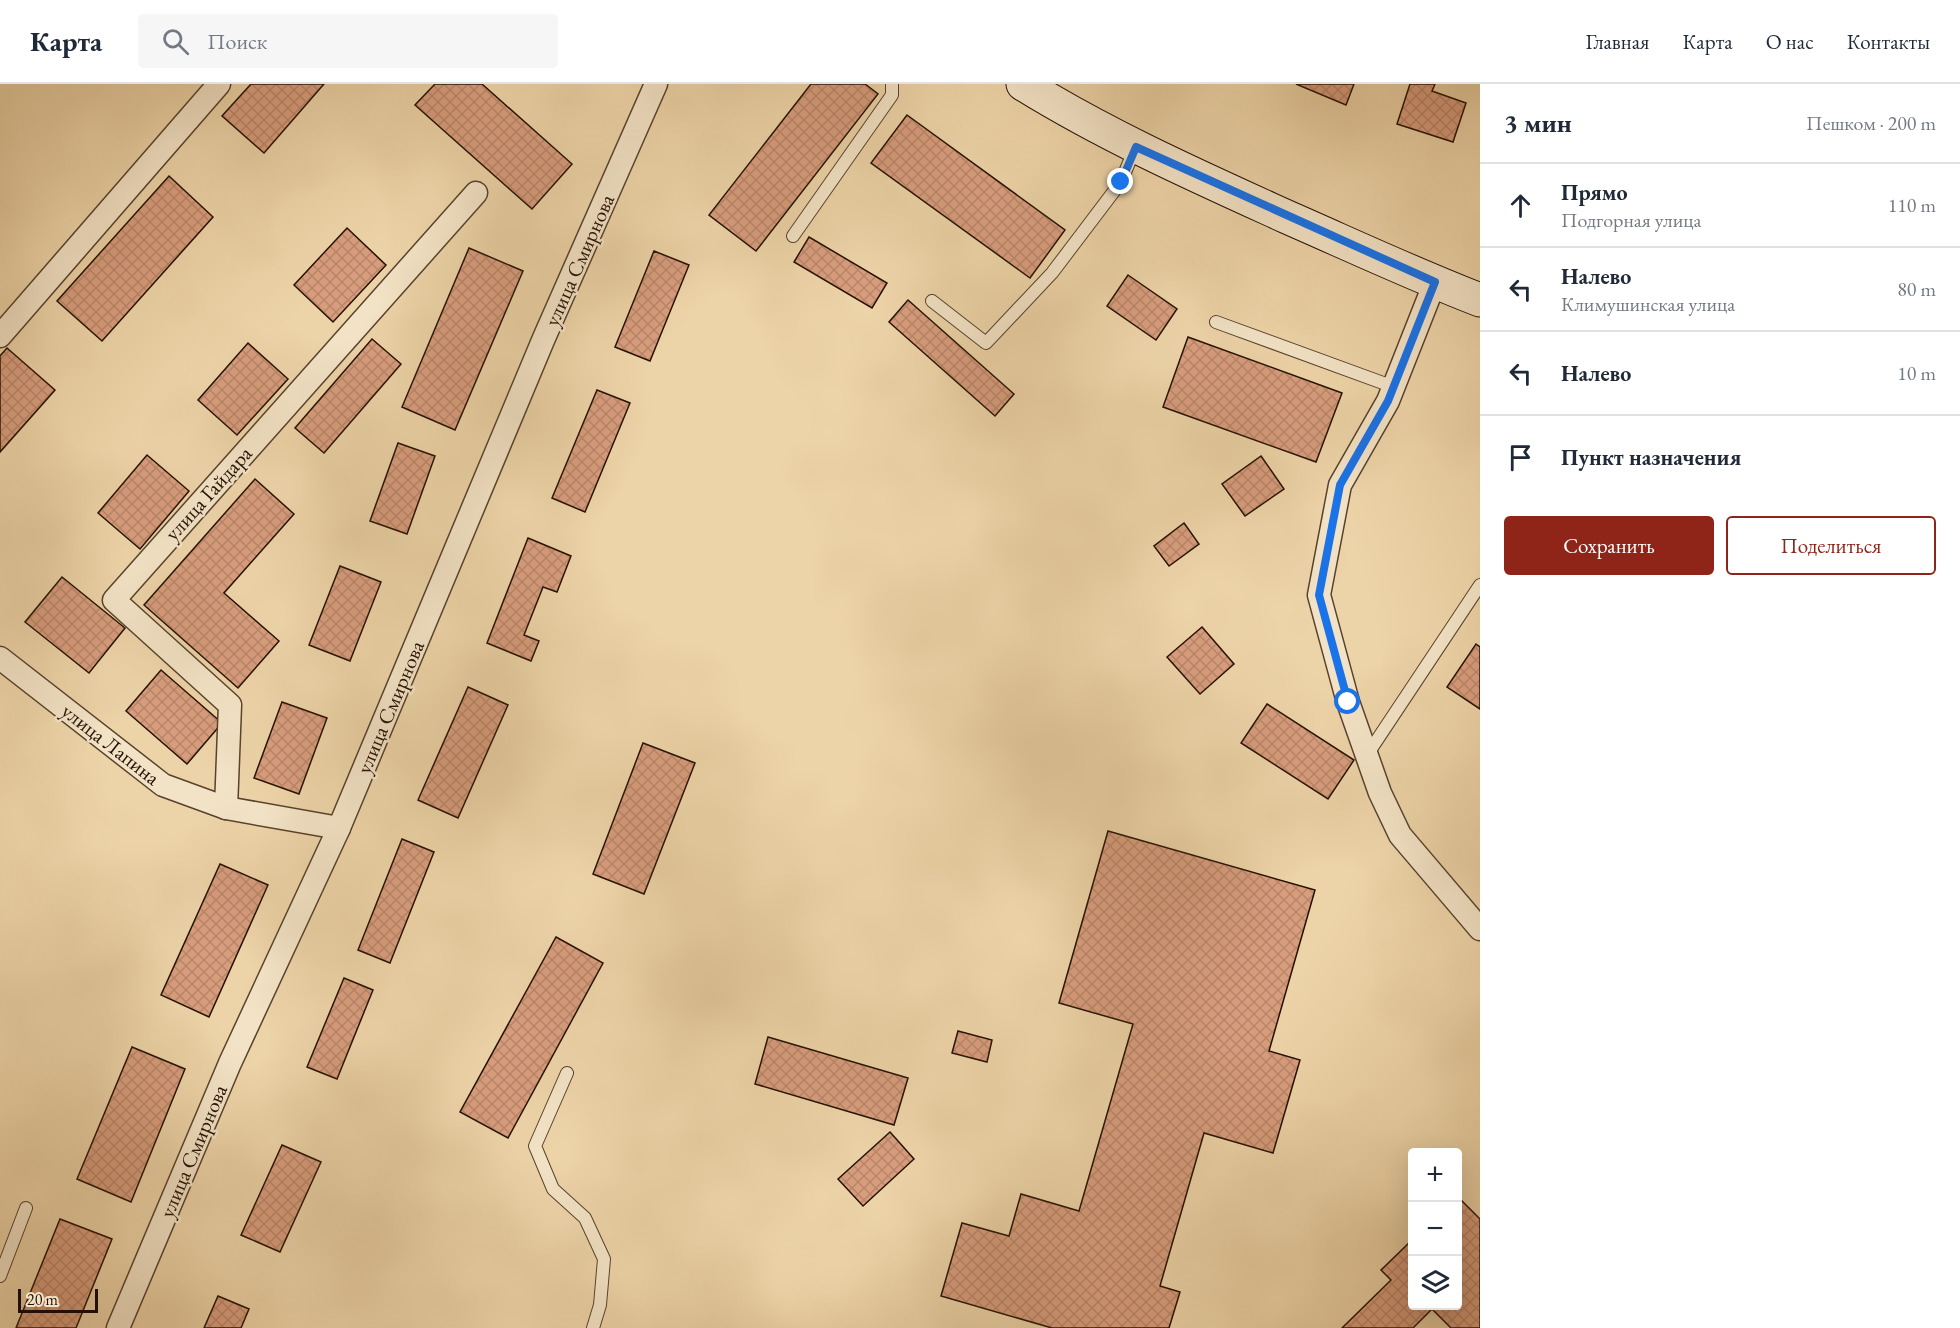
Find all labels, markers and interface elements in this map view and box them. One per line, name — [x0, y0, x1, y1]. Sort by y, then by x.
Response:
search box — [138, 14, 558, 68]
text: Карта — [30, 23, 102, 59]
icon: search — [159, 25, 192, 58]
text: Поиск — [207, 27, 267, 56]
text: Главная — [1585, 28, 1649, 55]
text: Карта — [1682, 28, 1733, 55]
text: О нас — [1766, 28, 1814, 55]
text: Контакты — [1847, 28, 1930, 55]
text: 3 мин — [1504, 106, 1572, 140]
text: Пешком · 200 m — [1806, 110, 1936, 136]
route end — [1107, 168, 1133, 194]
text: Прямо — [1561, 178, 1628, 207]
street label: улица Смирнова — [538, 189, 620, 330]
icon: ahead — [1504, 189, 1537, 222]
text: 110 m — [1888, 192, 1936, 218]
text: Подгорная улица — [1561, 207, 1701, 233]
text: Налево — [1561, 262, 1631, 291]
icon: left — [1504, 273, 1537, 306]
text: 80 m — [1897, 276, 1936, 302]
text: Климушинская улица — [1561, 291, 1735, 317]
icon: left — [1504, 357, 1537, 390]
text: Налево — [1561, 359, 1631, 388]
text: 10 m — [1897, 360, 1936, 386]
street label: улица Гайдара — [158, 440, 258, 546]
icon: arrive — [1504, 441, 1537, 474]
text: Пункт назначения — [1561, 443, 1741, 472]
button: Сохранить — [1504, 516, 1714, 575]
button: Поделиться — [1726, 516, 1936, 575]
street label: улица Смирнова — [350, 636, 430, 778]
route start — [1334, 688, 1360, 714]
street label: улица Лапина — [56, 697, 166, 791]
street label: улица Смирнова — [153, 1080, 233, 1222]
map controls — [1408, 1148, 1462, 1310]
button: + — [1408, 1148, 1462, 1202]
button: − — [1408, 1202, 1462, 1256]
button: layers — [1408, 1256, 1462, 1310]
scale bar — [18, 1286, 98, 1314]
text: 20 m — [27, 1289, 58, 1310]

